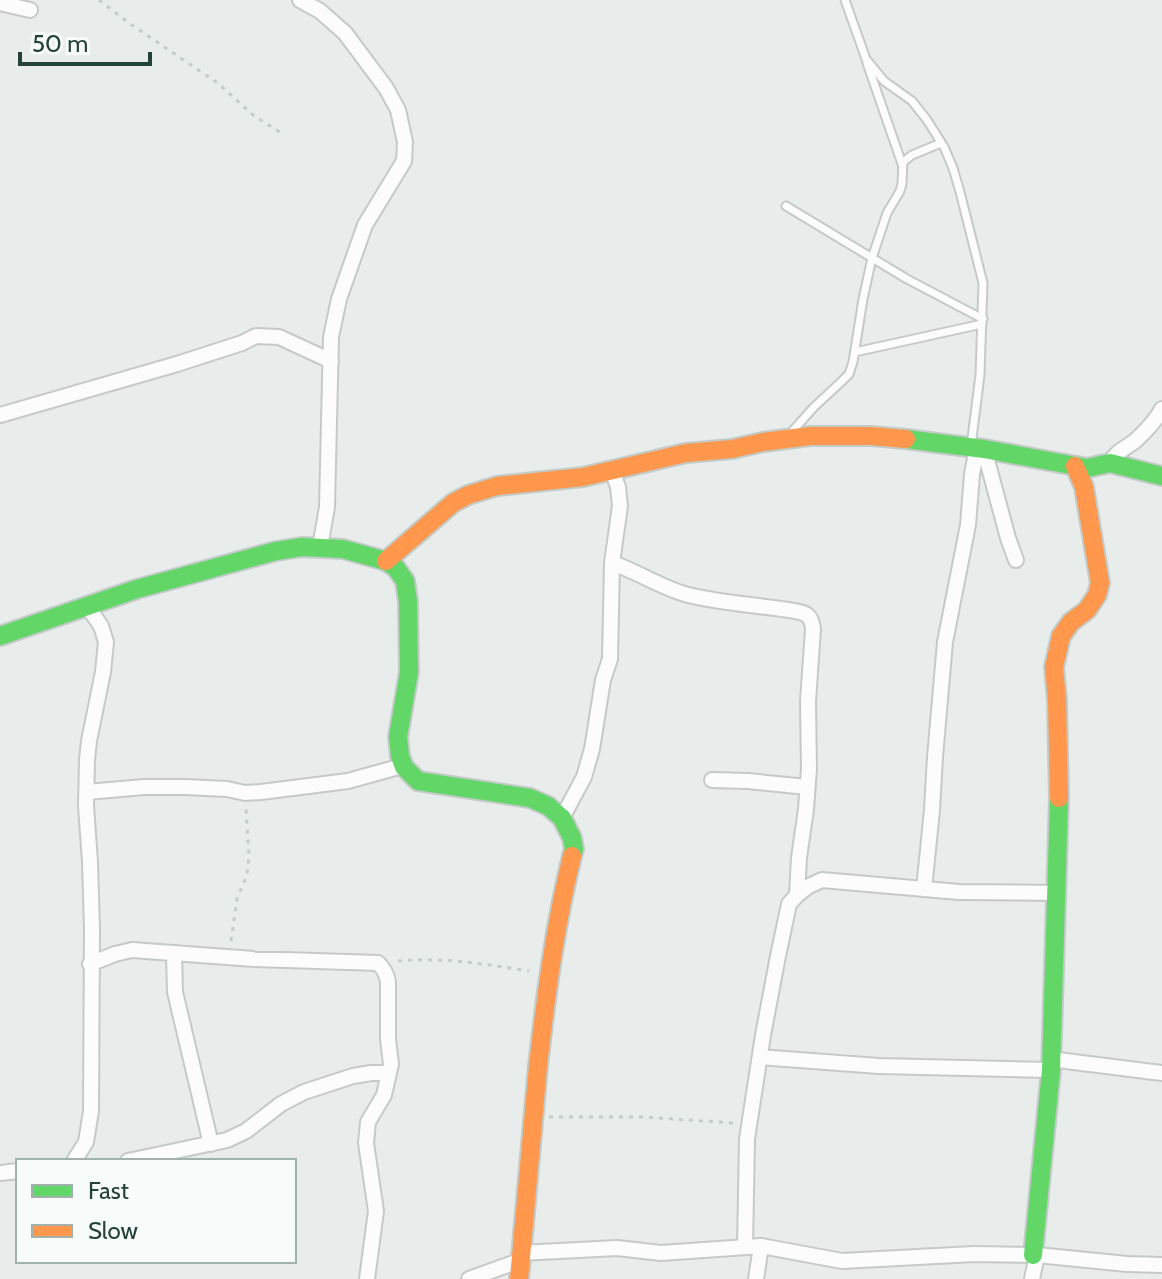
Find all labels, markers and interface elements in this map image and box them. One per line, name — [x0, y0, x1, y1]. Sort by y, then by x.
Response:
scale bar — [20, 16, 150, 66]
text: 50 m — [32, 29, 88, 58]
legend — [16, 1159, 296, 1263]
text: Fast — [88, 1176, 129, 1205]
text: Slow — [88, 1216, 138, 1245]

